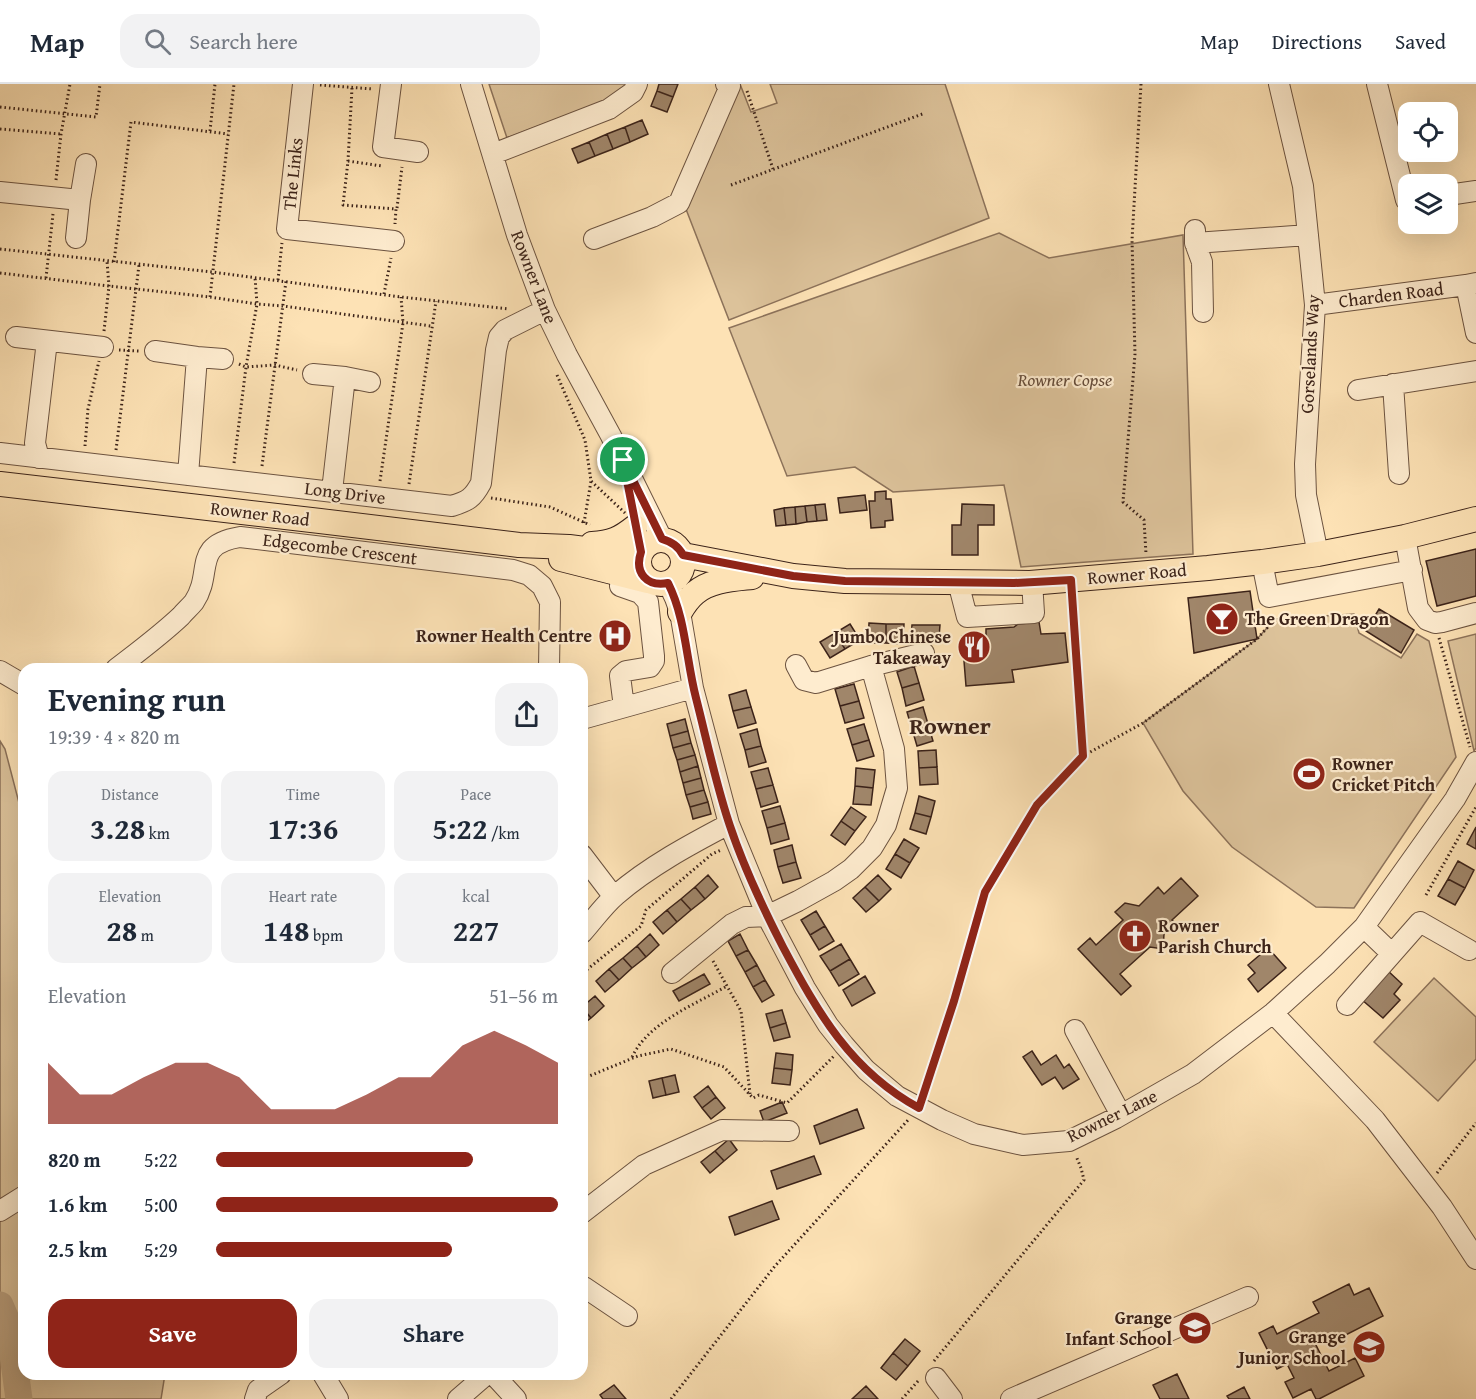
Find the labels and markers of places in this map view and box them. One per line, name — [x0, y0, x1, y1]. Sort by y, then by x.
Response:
pin — [597, 434, 648, 485]
bar icon: The Green Dragon — [1204, 601, 1240, 637]
place label: The Green Dragon — [1245, 605, 1389, 632]
hospital icon: Rowner Health Centre — [597, 618, 633, 654]
place label: Rowner Health Centre — [416, 622, 592, 649]
place label: Jumbo Chinese Takeaway — [830, 623, 952, 671]
restaurant icon: Jumbo Chinese Takeaway — [956, 629, 992, 665]
place label: Rowner Cricket Pitch — [1332, 750, 1435, 798]
sports icon: Rowner Cricket Pitch — [1291, 756, 1327, 792]
place label: Rowner Parish Church — [1158, 912, 1272, 960]
church icon: Rowner Parish Church — [1117, 918, 1153, 954]
place label: Grange Infant School — [1066, 1304, 1172, 1352]
school or university icon: Grange Infant School — [1177, 1310, 1213, 1346]
place label: Grange Junior School — [1236, 1323, 1346, 1371]
school or university icon: Grange Junior School — [1351, 1329, 1387, 1365]

